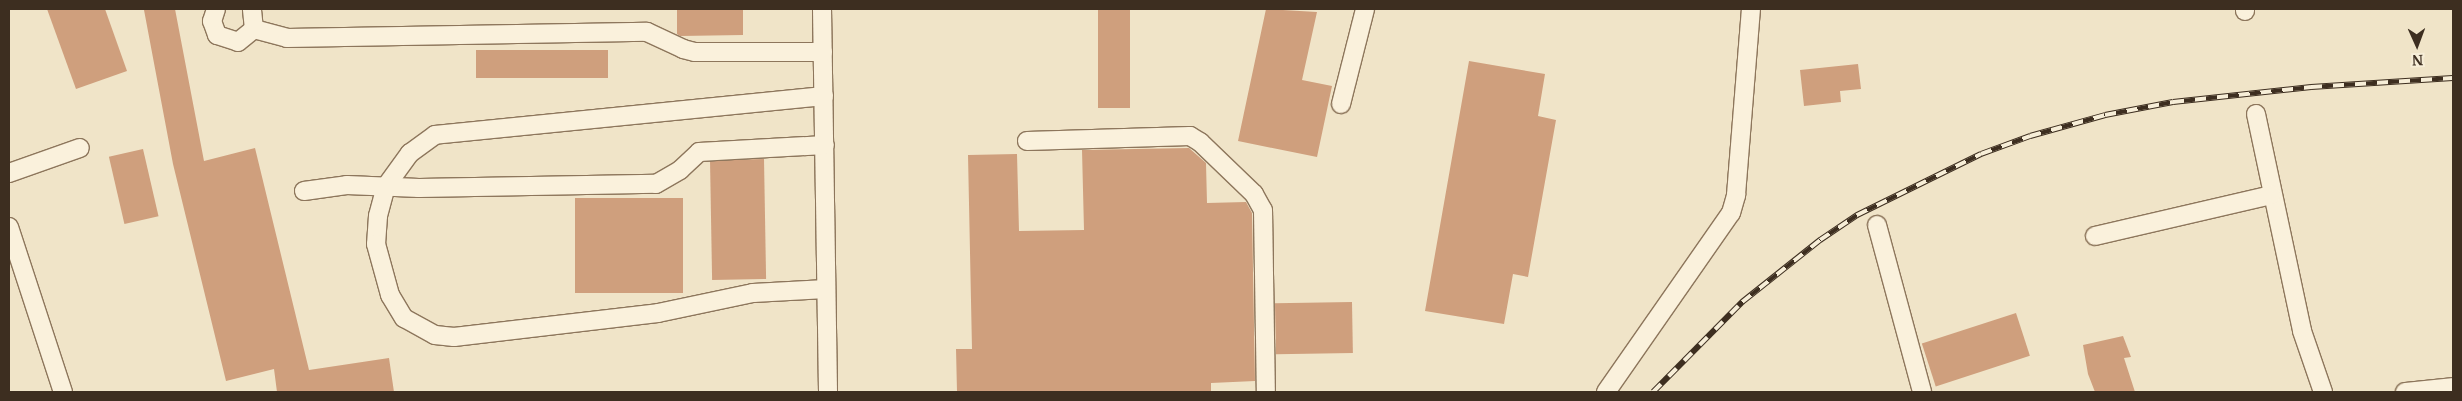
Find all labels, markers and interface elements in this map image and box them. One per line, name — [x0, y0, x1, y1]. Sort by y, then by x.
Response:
north arrow — [2392, 20, 2442, 70]
text: N — [2412, 51, 2423, 69]

